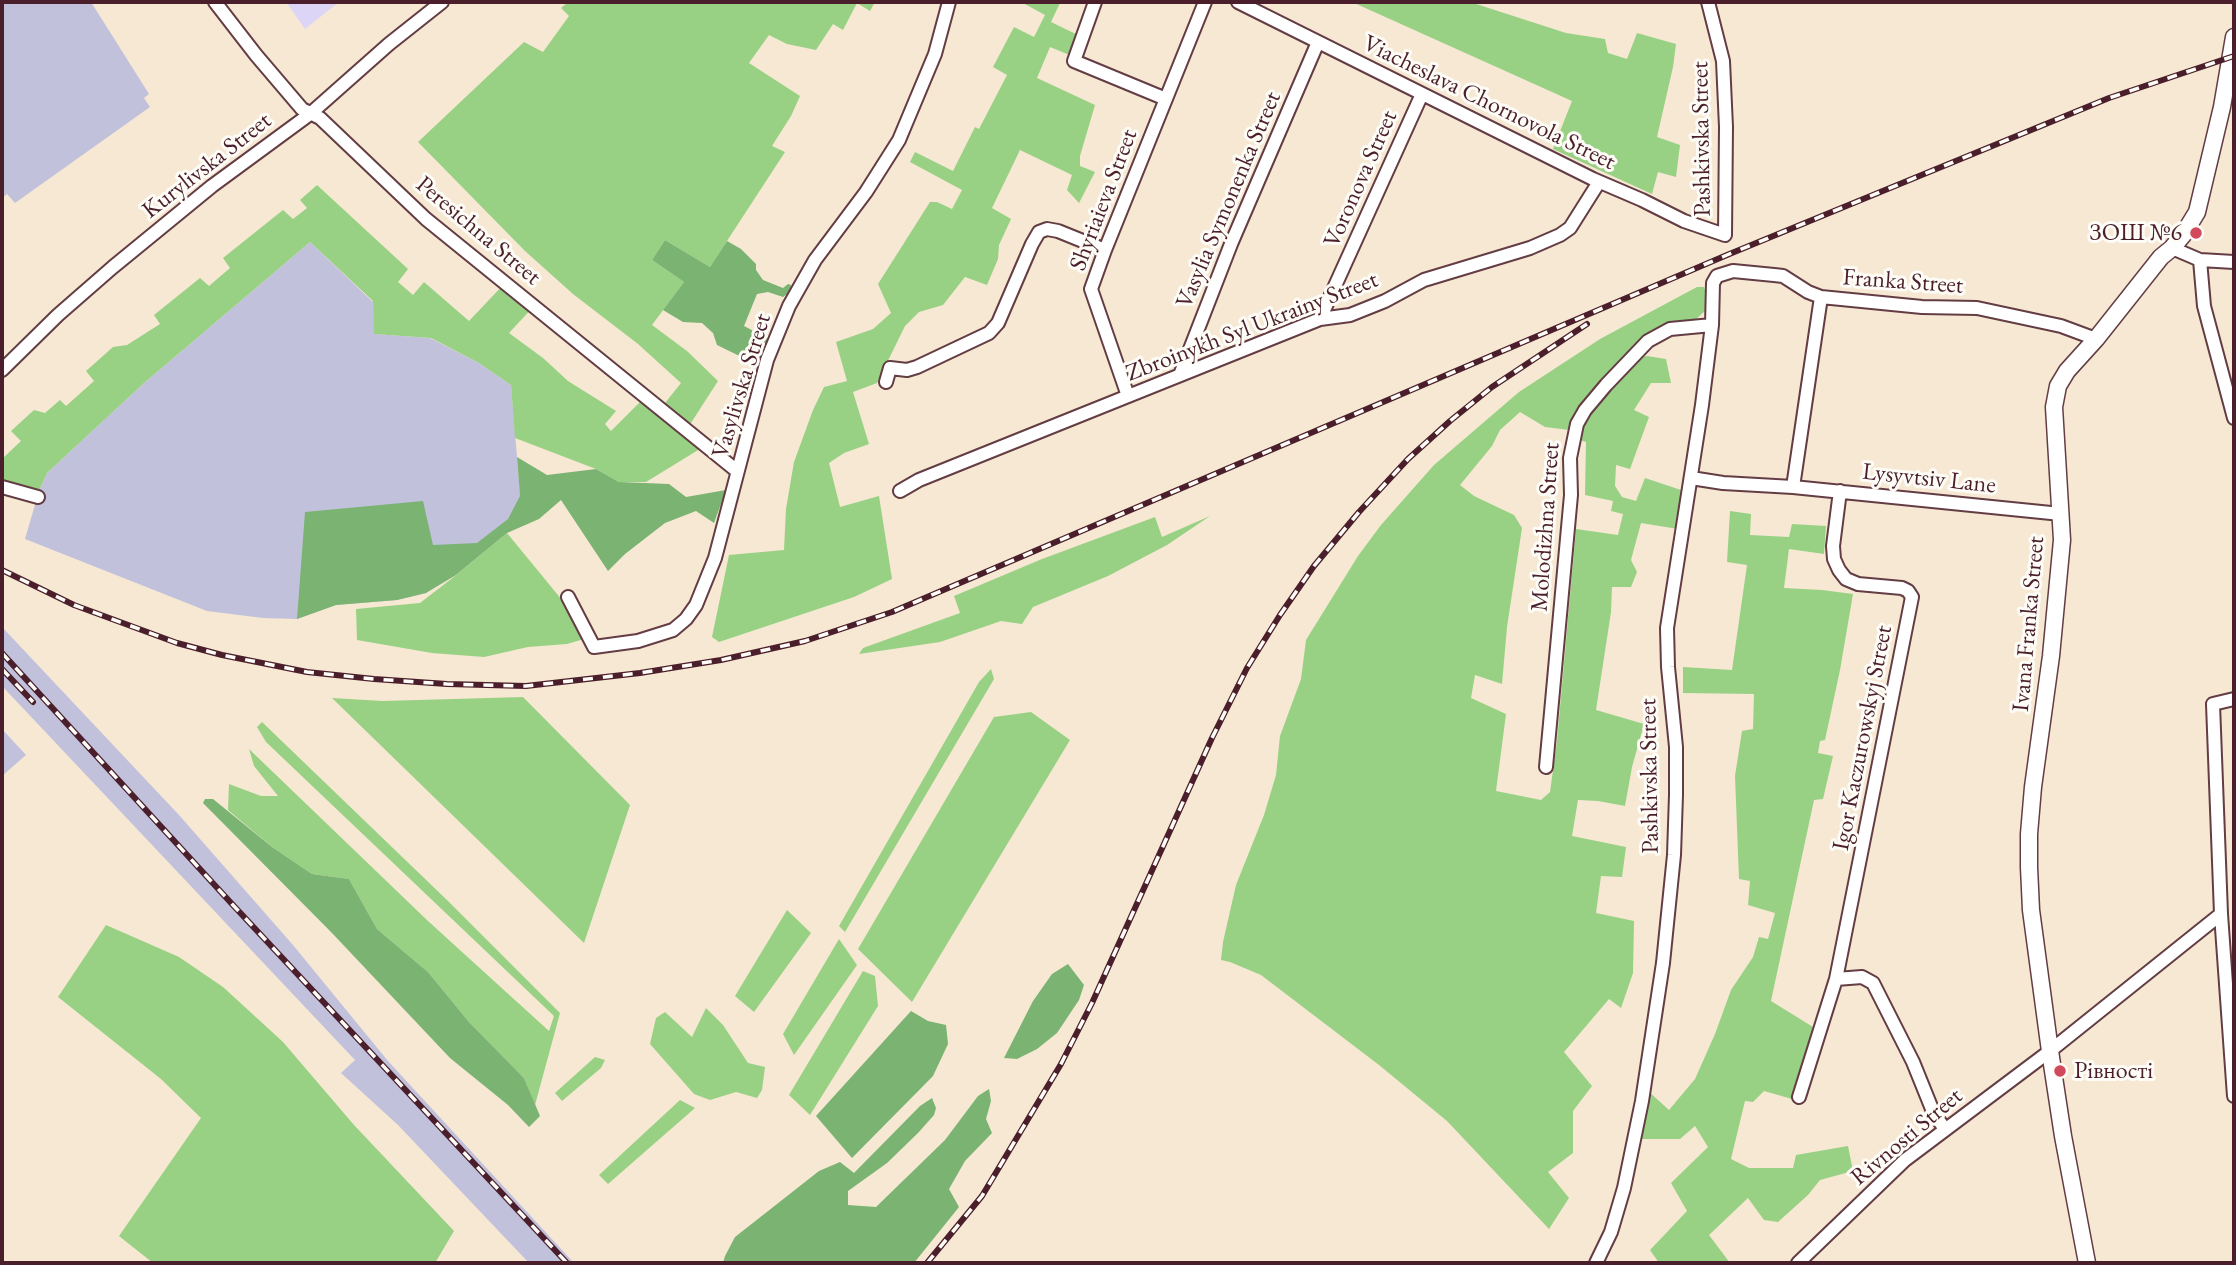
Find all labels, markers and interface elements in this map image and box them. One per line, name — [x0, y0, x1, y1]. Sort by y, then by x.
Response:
street label: Viacheslava Chornovola Street — [1358, 29, 1620, 177]
street label: Pashkivska Street — [1686, 61, 1718, 217]
street label: Vasylia Symonenka Street — [1170, 87, 1288, 313]
street label: Voronova Street — [1318, 106, 1404, 252]
street label: Kurylivska Street — [137, 107, 277, 225]
street label: Shyriaieva Street — [1064, 125, 1144, 275]
street label: Peresichna Street — [410, 170, 546, 292]
place label: ЗОШ №6 — [2090, 219, 2182, 247]
marker: ЗОШ №6 — [2188, 225, 2204, 241]
street label: Franka Street — [1842, 263, 1964, 301]
street label: Zbroinykh Syl Ukrainy Street — [1122, 266, 1382, 388]
street label: Vasylivska Street — [706, 310, 778, 462]
street label: Molodizhna Street — [1526, 441, 1566, 613]
street label: Lysyvtsiv Lane — [1861, 458, 1997, 500]
street label: Ivana Franka Street — [2007, 535, 2051, 713]
street label: Igor Kaczurowskyj Street — [1827, 623, 1899, 853]
street label: Pashkivska Street — [1634, 698, 1666, 854]
place label: Рівності — [2074, 1057, 2153, 1085]
marker: Рівності — [2052, 1063, 2068, 1079]
street label: Rivnosti Street — [1845, 1082, 1969, 1192]

